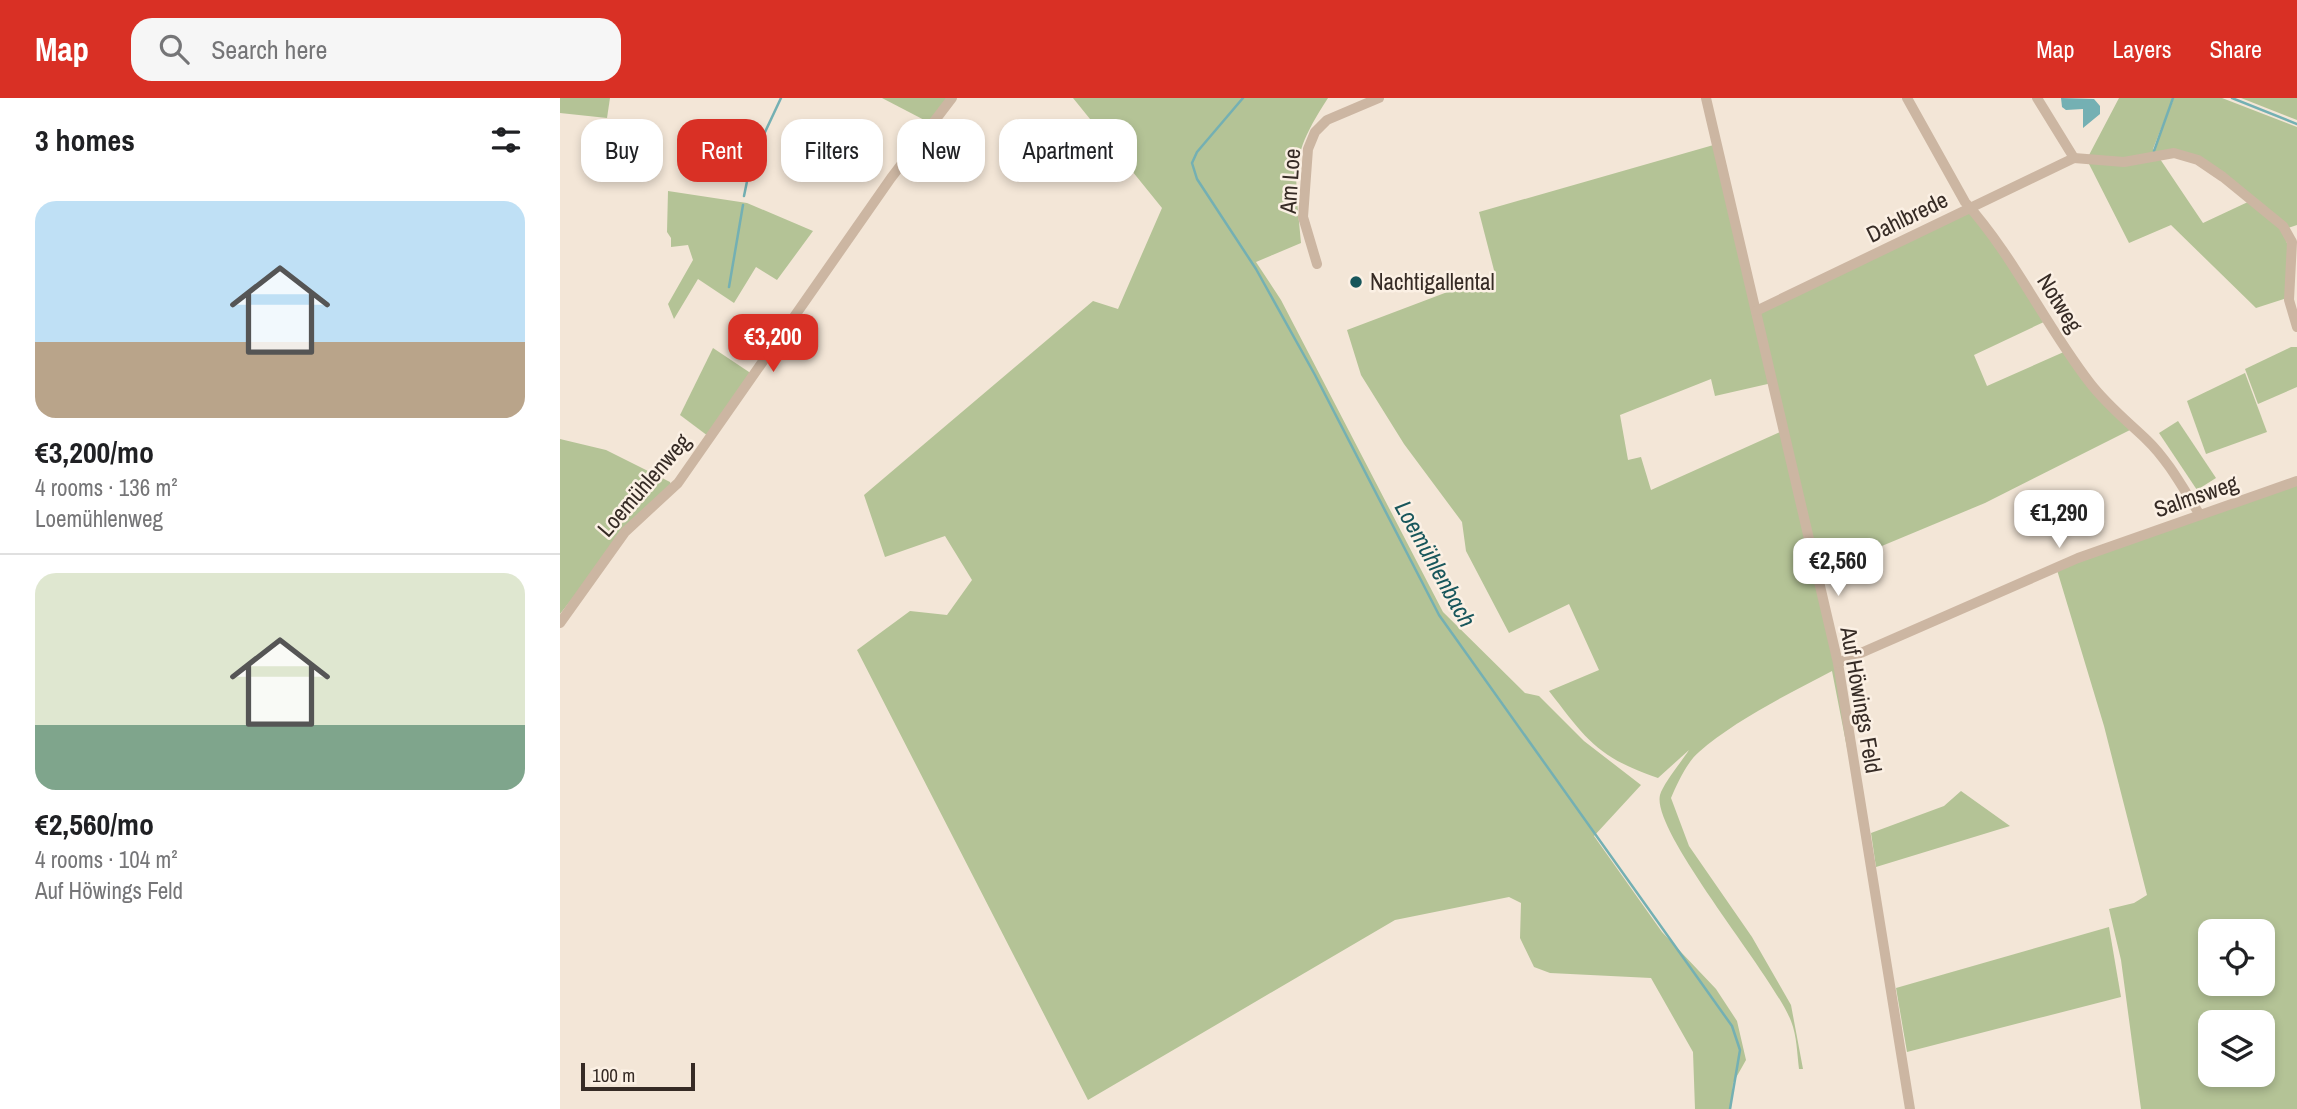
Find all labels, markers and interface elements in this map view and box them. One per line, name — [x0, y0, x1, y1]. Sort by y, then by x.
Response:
search box — [131, 18, 621, 81]
text: Map — [35, 27, 89, 71]
icon: search — [155, 30, 193, 68]
text: Search here — [211, 32, 327, 67]
text: Map — [2036, 33, 2074, 65]
text: Layers — [2112, 33, 2171, 65]
text: Share — [2209, 33, 2262, 65]
chip: Buy — [581, 119, 663, 182]
chip: Rent — [677, 119, 767, 182]
chip: Filters — [781, 119, 883, 182]
chip: New — [897, 119, 985, 182]
chip: Apartment — [999, 119, 1137, 182]
text: 3 homes — [35, 120, 135, 160]
icon: filters — [487, 121, 525, 159]
street label: Am Loe — [1272, 147, 1307, 215]
street label: Dahlbrede — [1861, 184, 1953, 250]
icon: home — [217, 247, 343, 373]
place label: Nachtigallental — [1370, 266, 1495, 297]
street label: Notweg — [2030, 267, 2091, 338]
marker: Nachtigallental — [1348, 274, 1364, 290]
pin: €3,200 — [716, 314, 830, 374]
text: €3,200 — [744, 321, 802, 352]
street label: Loemühlenweg — [590, 426, 698, 543]
text: €3,200/mo — [35, 432, 154, 472]
street label: Salmsweg — [2150, 467, 2242, 524]
text: 4 rooms · 136 m² — [35, 472, 178, 503]
pin: €1,290 — [2002, 490, 2116, 550]
water label: Loemühlenbach — [1388, 495, 1484, 633]
text: €1,290 — [2030, 497, 2088, 528]
text: Loemühlenweg — [35, 503, 163, 534]
pin: €2,560 — [1781, 538, 1895, 598]
text: €2,560 — [1809, 545, 1867, 576]
icon: home — [217, 619, 343, 745]
street label: Auf Höwings Feld — [1833, 623, 1890, 775]
text: €2,560/mo — [35, 804, 154, 844]
text: 4 rooms · 104 m² — [35, 844, 178, 875]
text: Auf Höwings Feld — [35, 875, 183, 906]
map controls — [2198, 919, 2275, 1087]
button: locate — [2198, 919, 2275, 996]
button: layers — [2198, 1010, 2275, 1087]
scale bar — [581, 1060, 695, 1092]
text: 100 m — [592, 1062, 635, 1088]

